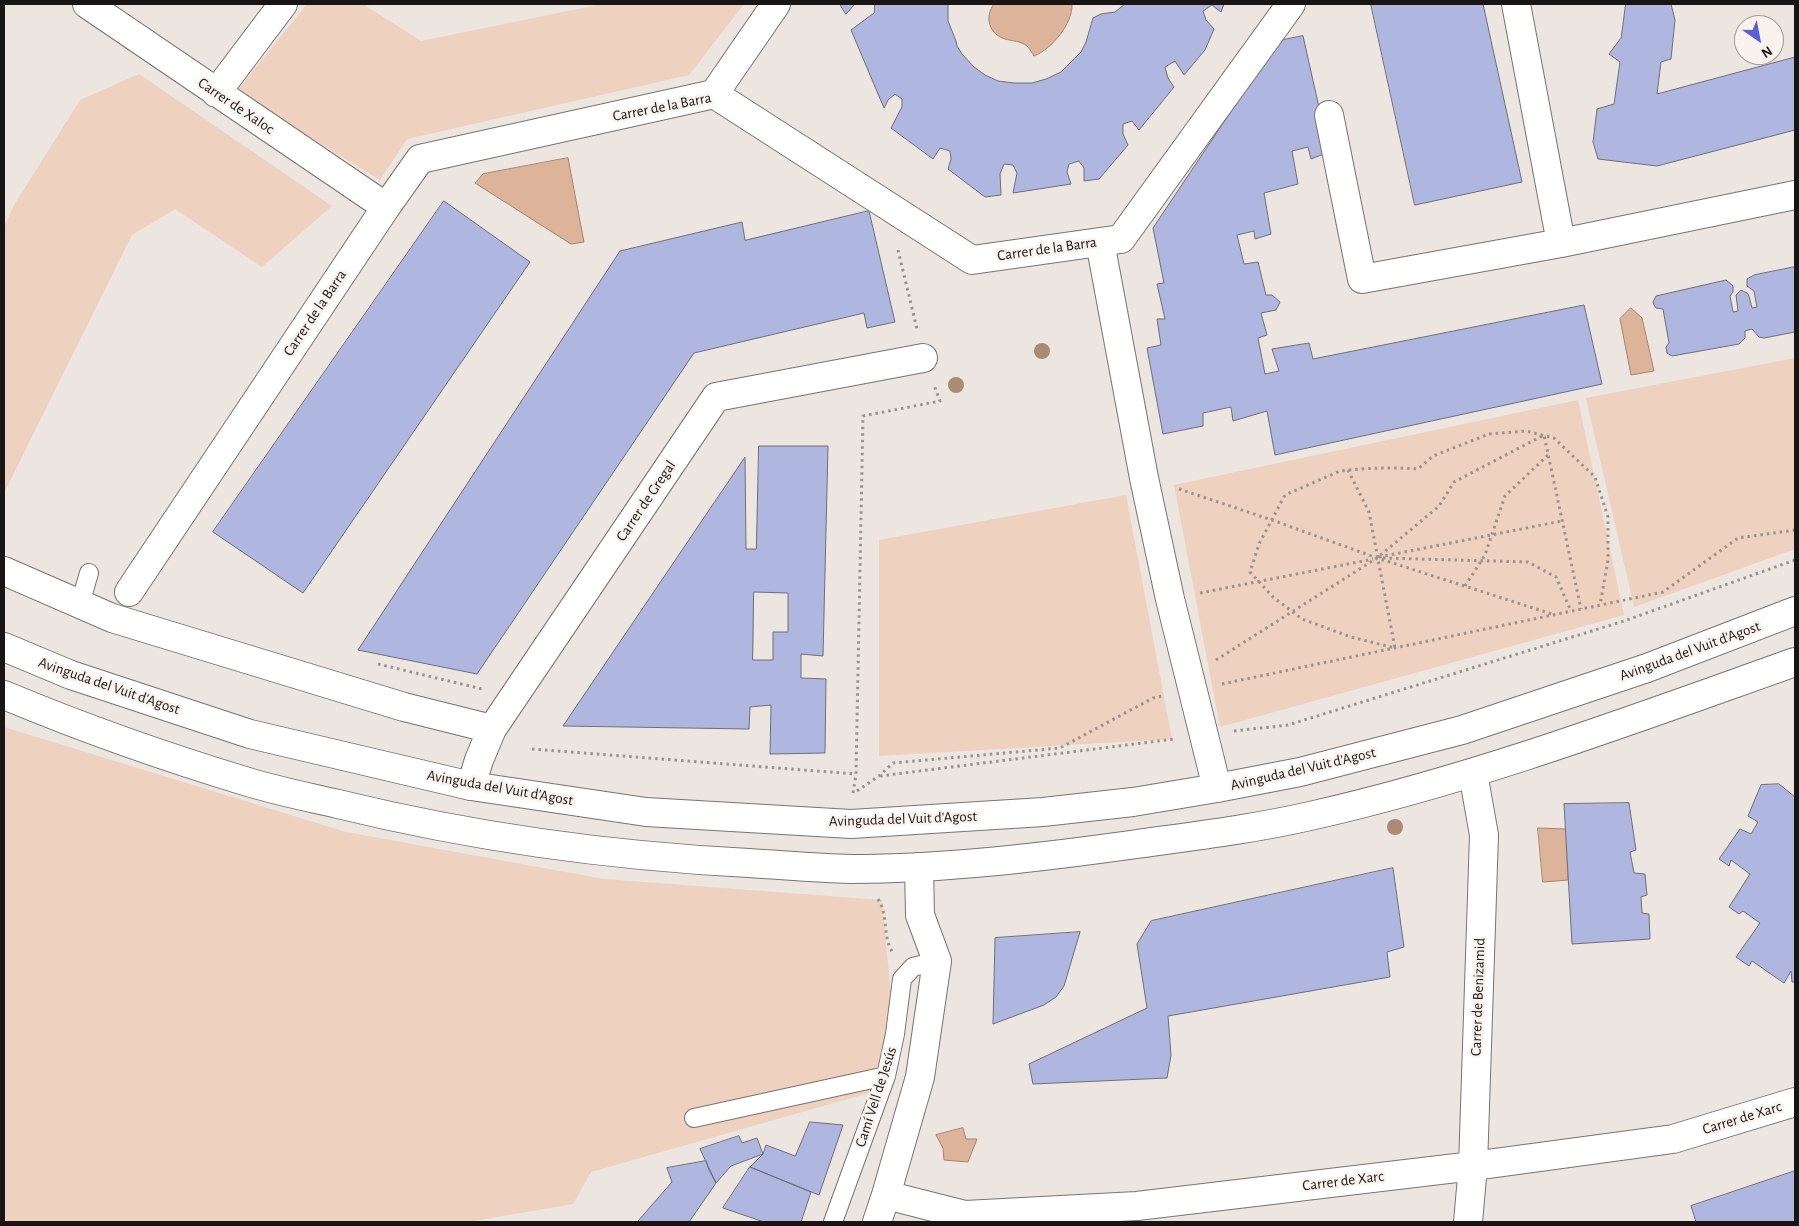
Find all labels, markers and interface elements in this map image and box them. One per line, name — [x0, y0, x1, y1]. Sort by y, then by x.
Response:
north arrow — [1734, 15, 1784, 65]
text: N — [1759, 43, 1775, 60]
street label: Carrer de Xaloc — [194, 74, 278, 138]
street label: Carrer de la Barra — [611, 89, 713, 125]
street label: Carrer de la Barra — [996, 233, 1098, 265]
street label: Carrer de la Barra — [280, 266, 350, 360]
street label: Carrer de Gregal — [612, 457, 680, 545]
street label: Avinguda del Vuit d'Agost — [1617, 617, 1763, 685]
street label: Avinguda del Vuit d'Agost — [36, 653, 182, 719]
street label: Avinguda del Vuit d'Agost — [1229, 744, 1377, 794]
street label: Avinguda del Vuit d'Agost — [425, 766, 575, 810]
street label: Avinguda del Vuit d'Agost — [829, 807, 977, 831]
street label: Carrer de Benizamid — [1467, 938, 1489, 1056]
street label: Camí Vell de Jesús — [851, 1045, 901, 1149]
street label: Carrer de Xarc — [1700, 1097, 1784, 1139]
street label: Carrer de Xarc — [1301, 1167, 1385, 1195]

